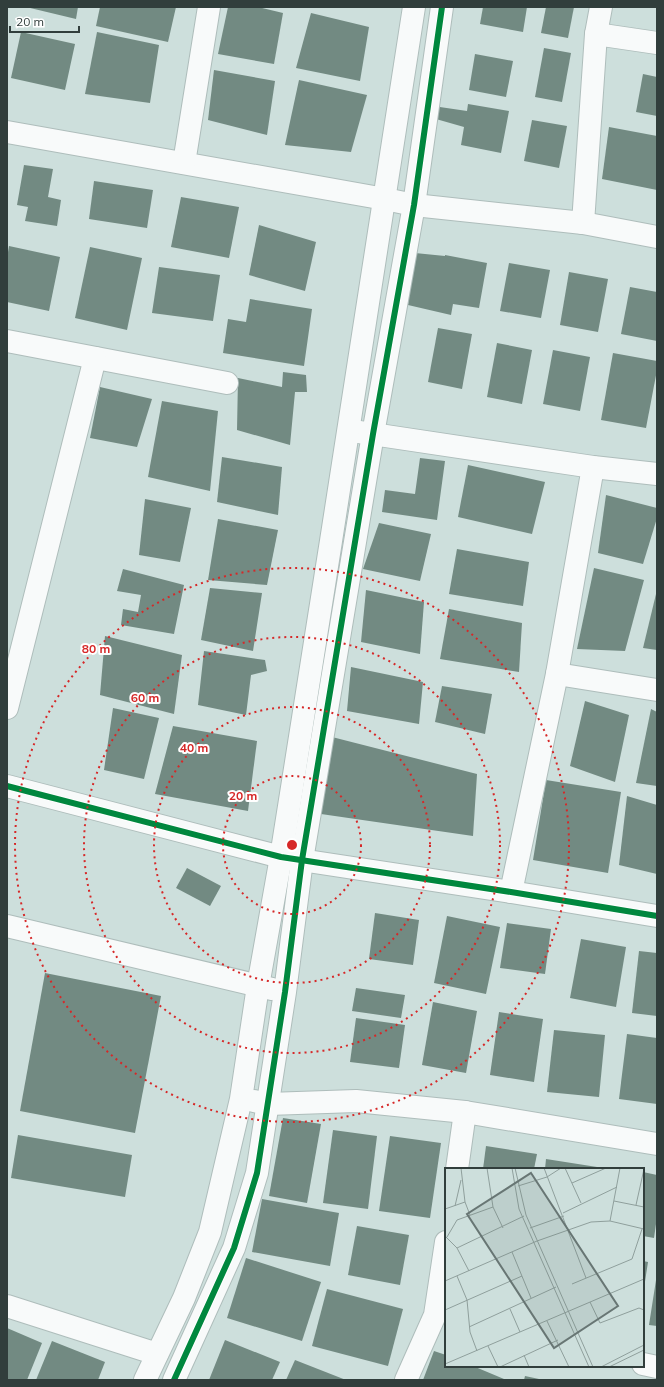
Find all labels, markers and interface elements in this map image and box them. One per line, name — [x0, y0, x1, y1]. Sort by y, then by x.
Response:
scale bar — [10, 8, 79, 34]
text: 20 m — [16, 14, 44, 29]
text: 80 m — [82, 641, 110, 656]
text: 60 m — [131, 690, 159, 705]
text: 40 m — [180, 740, 208, 755]
text: 20 m — [229, 788, 257, 803]
centre of rings — [285, 838, 299, 852]
inset map — [445, 1168, 644, 1367]

